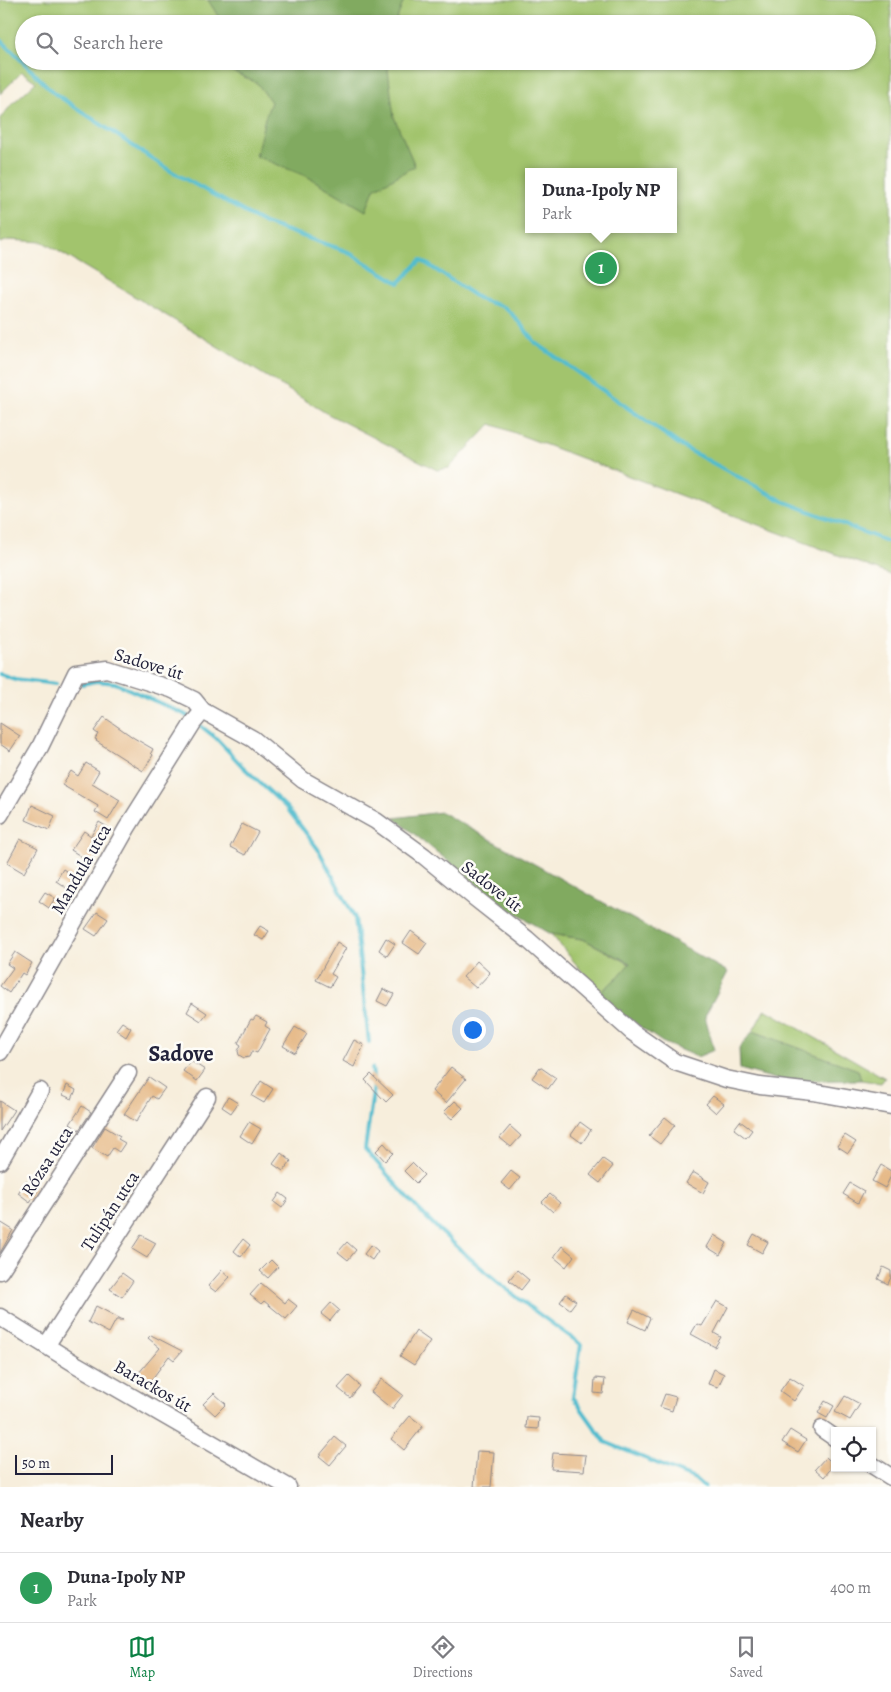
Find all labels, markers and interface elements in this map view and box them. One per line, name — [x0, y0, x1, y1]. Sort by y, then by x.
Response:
search box — [15, 15, 876, 70]
icon: search — [33, 29, 61, 57]
text: Search here — [73, 30, 163, 56]
popup — [525, 168, 677, 233]
text: Duna-Ipoly NP — [542, 177, 660, 203]
text: Park — [542, 203, 572, 225]
pin: 1 — [585, 249, 617, 287]
street label: Sadove út — [112, 642, 186, 686]
street label: Mandula utca — [45, 819, 117, 919]
street label: Sadove út — [457, 855, 527, 917]
your location — [460, 1017, 486, 1043]
district label: Sadove — [148, 1039, 214, 1069]
street label: Rózsa utca — [16, 1121, 79, 1200]
street label: Tulipán utca — [75, 1166, 145, 1256]
street label: Barackos út — [110, 1354, 196, 1418]
map controls — [831, 1427, 876, 1472]
button: locate — [831, 1427, 876, 1472]
scale bar — [15, 1452, 112, 1475]
text: 50 m — [22, 1454, 50, 1473]
text: Nearby — [20, 1506, 83, 1534]
text: Duna-Ipoly NP — [67, 1564, 185, 1590]
text: 1 — [33, 1577, 39, 1599]
text: 400 m — [830, 1577, 871, 1599]
text: Park — [67, 1590, 97, 1612]
tab: Map — [128, 1633, 156, 1682]
tab: Directions — [413, 1633, 473, 1682]
tab: Saved — [730, 1633, 763, 1682]

